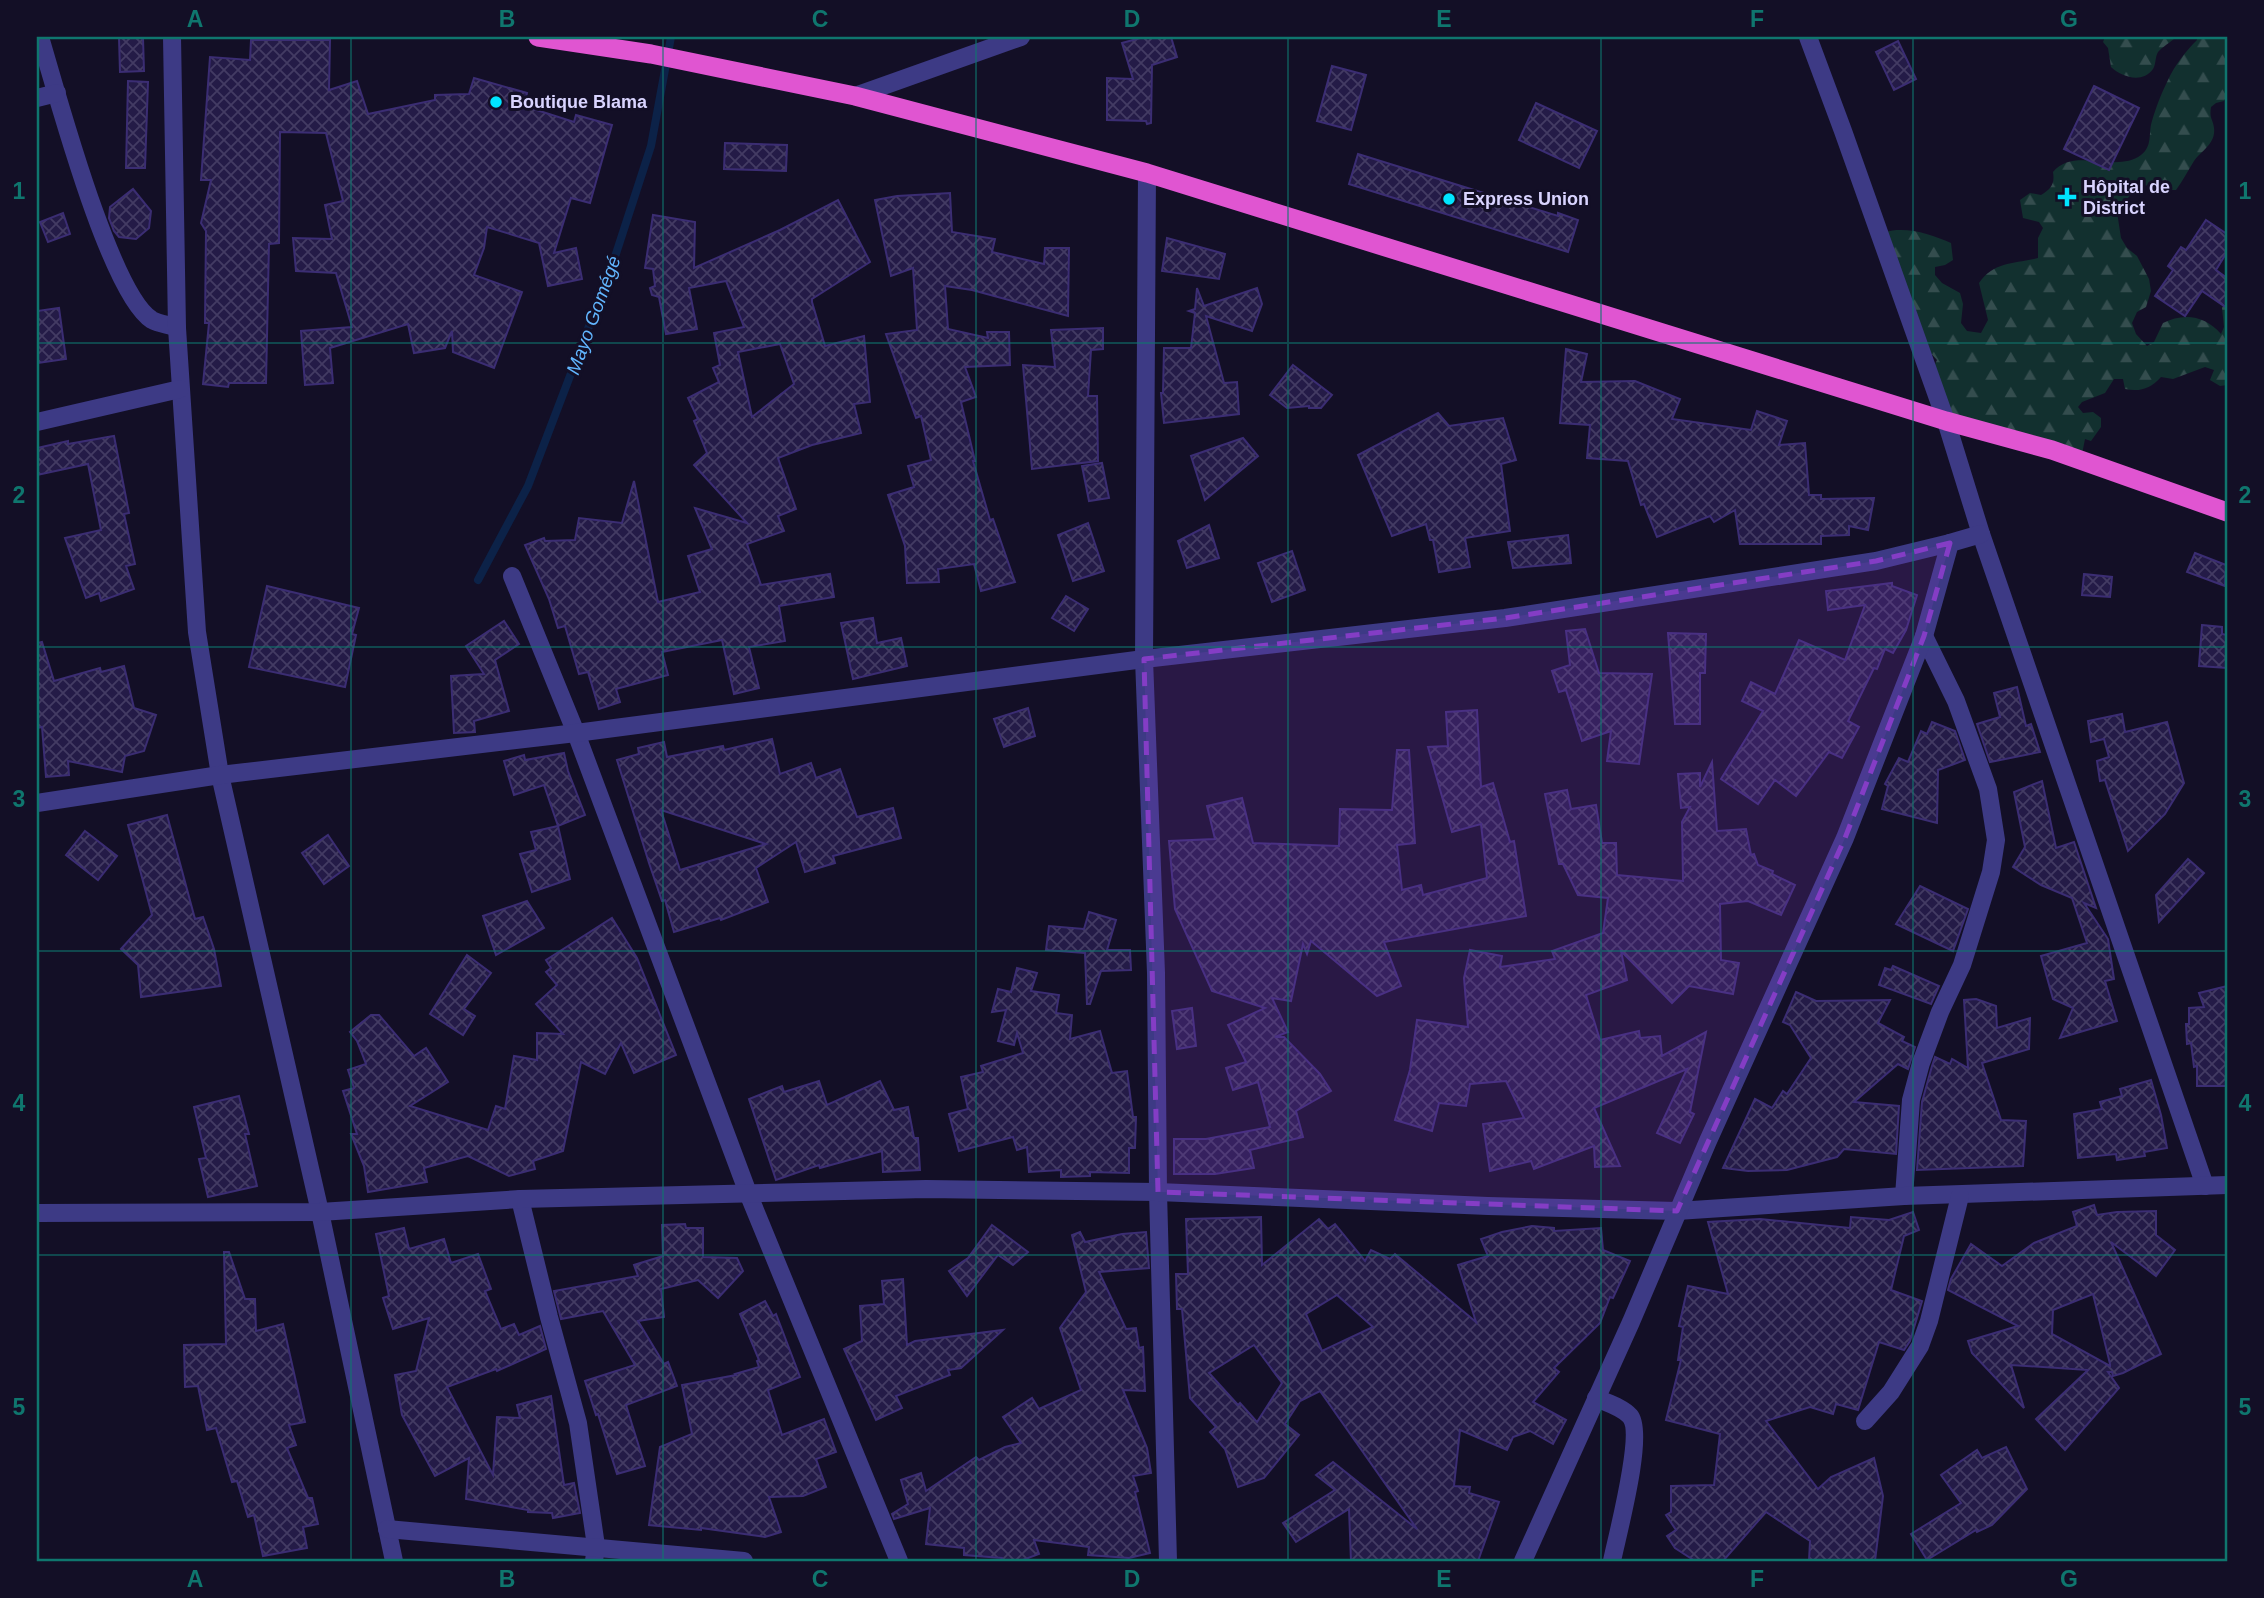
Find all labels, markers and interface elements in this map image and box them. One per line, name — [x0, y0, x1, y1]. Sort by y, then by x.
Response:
text: A — [187, 6, 203, 32]
text: B — [499, 6, 515, 32]
text: C — [812, 6, 828, 32]
text: D — [1124, 6, 1140, 32]
text: E — [1436, 6, 1452, 32]
text: F — [1750, 6, 1764, 32]
text: G — [2060, 6, 2078, 32]
place label: Boutique Blama — [510, 92, 648, 112]
marker: Boutique Blama — [488, 94, 504, 110]
place label: Hôpital de District — [2083, 177, 2170, 218]
text: 1 — [13, 178, 26, 204]
text: 1 — [2239, 178, 2252, 204]
marker: Hôpital de District — [2057, 187, 2077, 207]
place label: Express Union — [1463, 189, 1589, 209]
marker: Express Union — [1441, 191, 1457, 207]
water label: Mayo Gomégé — [562, 253, 625, 377]
text: 2 — [13, 482, 25, 508]
text: 2 — [2239, 482, 2251, 508]
text: 3 — [13, 786, 25, 812]
text: 3 — [2239, 786, 2251, 812]
text: 4 — [13, 1090, 26, 1116]
text: 4 — [2239, 1090, 2252, 1116]
text: 5 — [13, 1394, 26, 1420]
text: 5 — [2239, 1394, 2252, 1420]
text: A — [187, 1566, 203, 1592]
text: B — [499, 1566, 515, 1592]
text: C — [812, 1566, 828, 1592]
text: D — [1124, 1566, 1140, 1592]
text: E — [1436, 1566, 1452, 1592]
text: F — [1750, 1566, 1764, 1592]
text: G — [2060, 1566, 2078, 1592]

